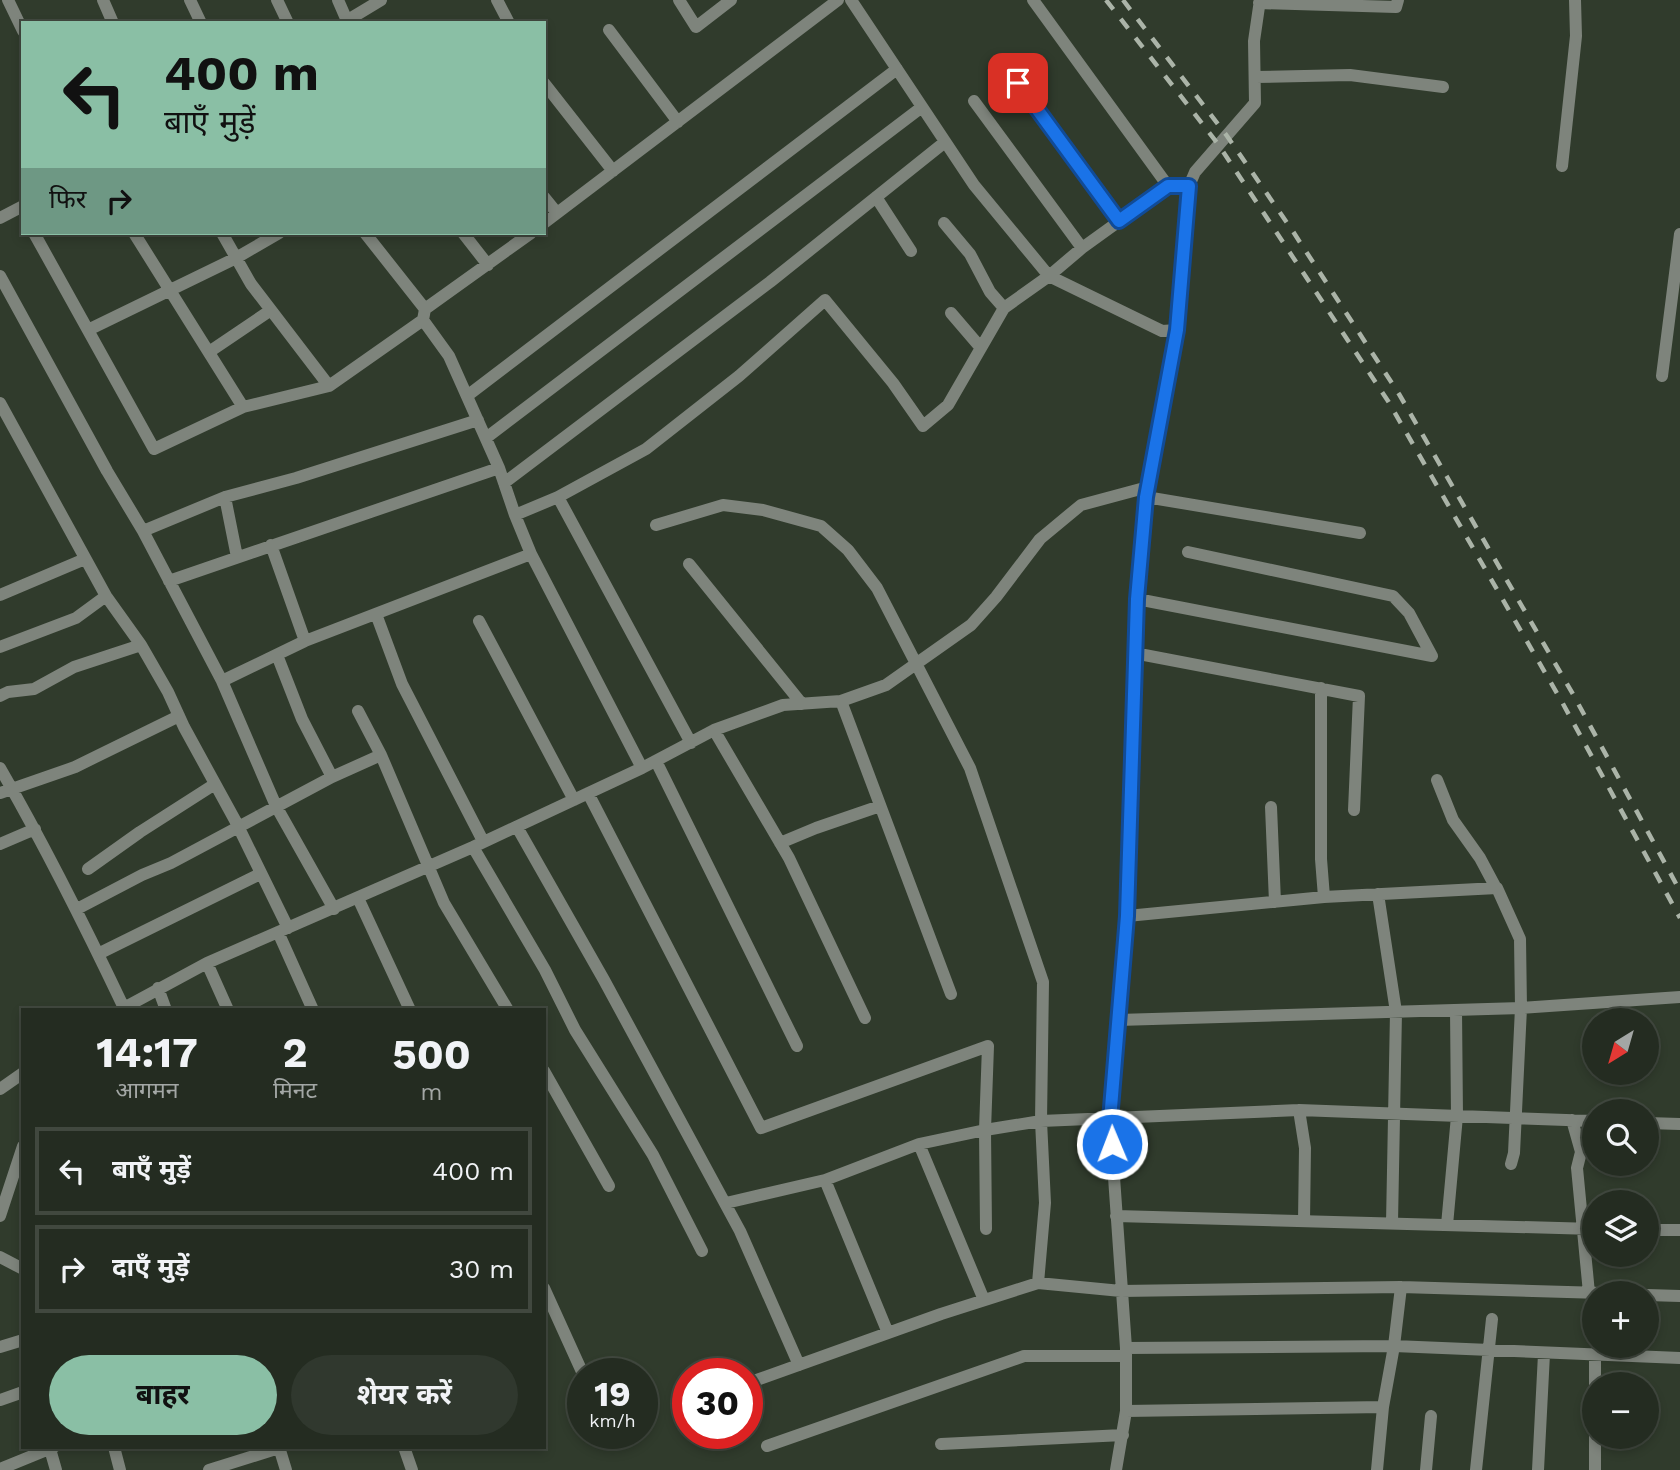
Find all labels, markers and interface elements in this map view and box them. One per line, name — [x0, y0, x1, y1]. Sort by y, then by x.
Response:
text: 400 m — [164, 44, 319, 102]
icon: left — [49, 49, 140, 140]
pin — [988, 53, 1048, 113]
icon: arrive — [999, 64, 1037, 102]
text: बाएँ मुड़ें — [164, 103, 255, 141]
icon: right — [100, 182, 138, 220]
text: फिर — [49, 184, 86, 214]
north arrow — [1582, 1008, 1659, 1085]
map controls — [1582, 1008, 1659, 1449]
text: 14:17 — [96, 1028, 198, 1077]
text: 2 — [282, 1028, 308, 1077]
text: 500 — [392, 1030, 471, 1079]
text: आगमन — [115, 1077, 178, 1104]
text: मिनट — [273, 1077, 317, 1104]
text: m — [421, 1079, 442, 1106]
button: search — [1582, 1099, 1659, 1176]
position arrow — [1075, 1107, 1149, 1181]
icon: left — [53, 1152, 91, 1190]
text: बाएँ मुड़ें — [112, 1154, 191, 1184]
text: 400 m — [432, 1156, 514, 1186]
button: layers — [1582, 1190, 1659, 1267]
icon: right — [53, 1250, 91, 1288]
text: दाएँ मुड़ें — [112, 1252, 189, 1282]
text: 30 m — [449, 1254, 514, 1284]
button: + — [1582, 1281, 1659, 1358]
button: बाहर — [49, 1355, 277, 1435]
button: शेयर करें — [291, 1355, 518, 1435]
speed limit sign: 30 — [672, 1358, 763, 1449]
button: − — [1582, 1372, 1659, 1449]
text: 19 — [594, 1373, 631, 1415]
text: km/h — [589, 1410, 636, 1431]

